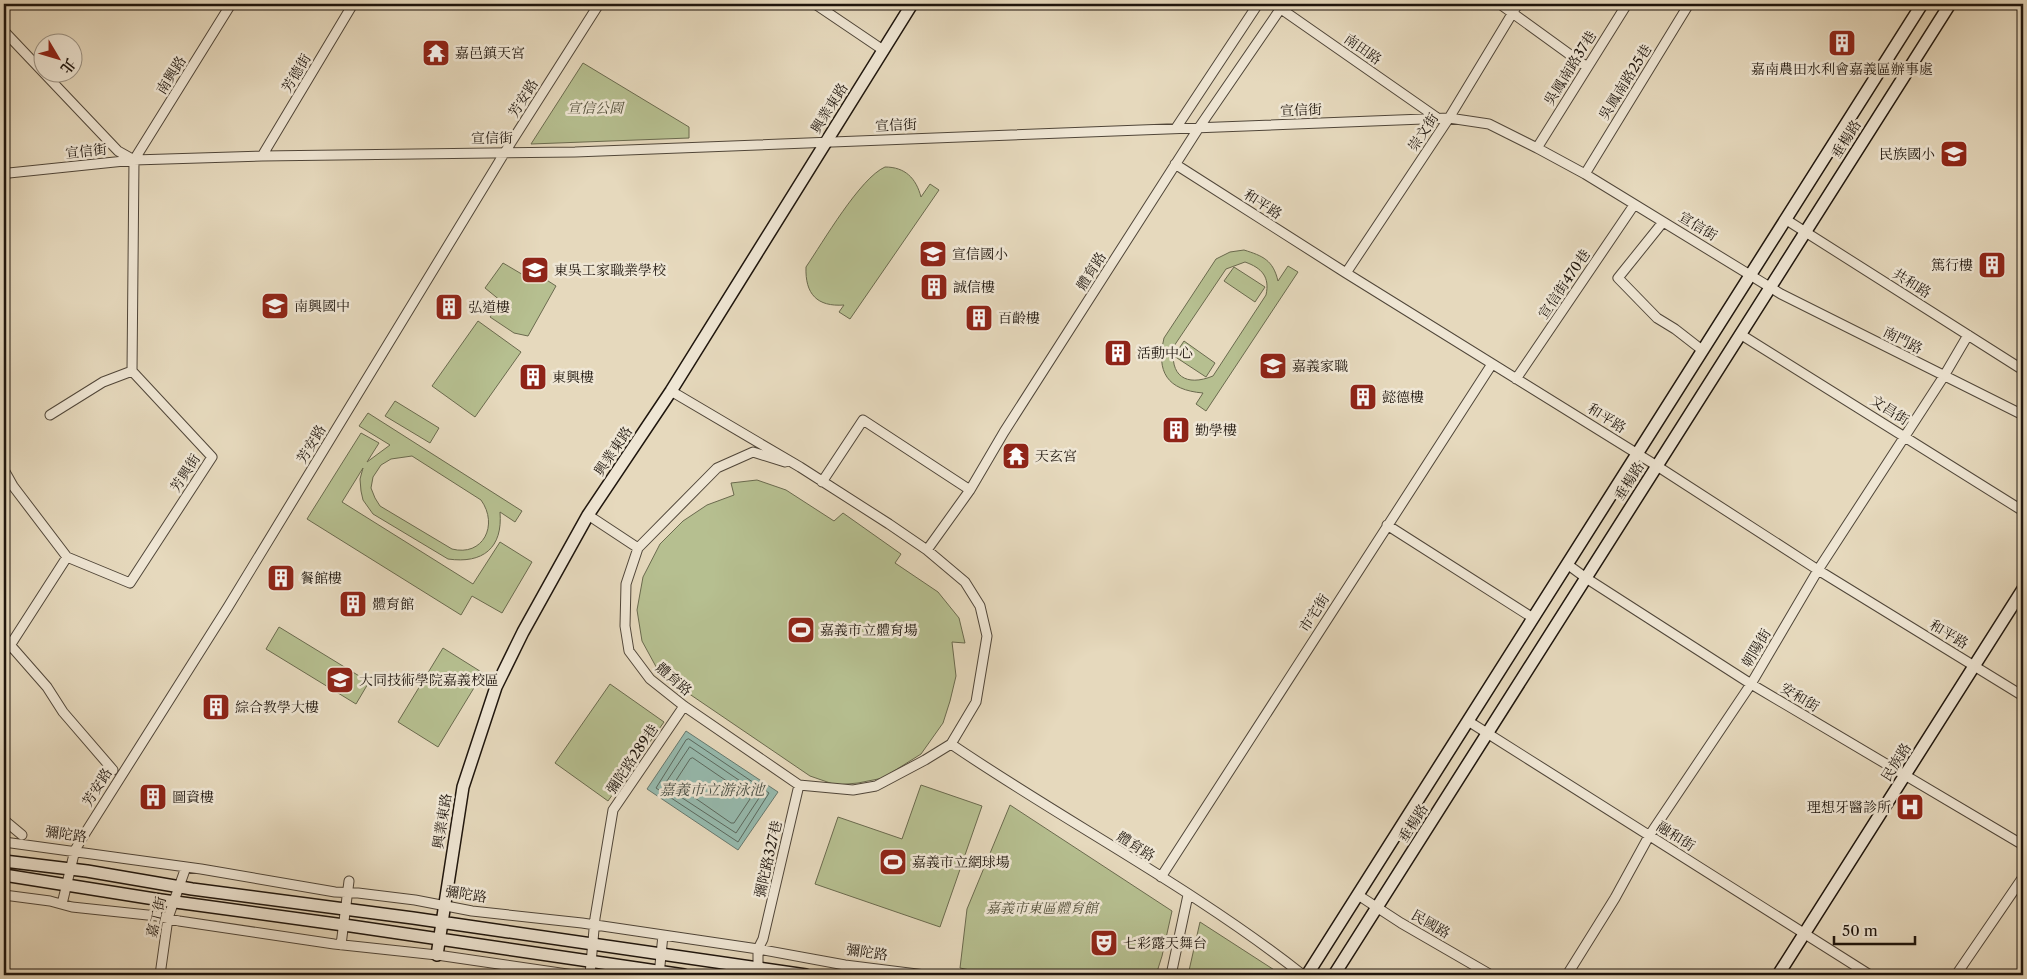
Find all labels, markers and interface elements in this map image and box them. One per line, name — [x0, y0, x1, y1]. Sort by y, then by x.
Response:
street label: 吳鳳南路37巷 — [1540, 27, 1600, 109]
building icon: 嘉南農田水利會嘉義區辦事處 — [1827, 28, 1857, 58]
street label: 南田路 — [1341, 30, 1385, 68]
north arrow — [32, 32, 82, 82]
temple icon: 嘉邑鎮天宮 — [421, 38, 451, 68]
street label: 吳鳳南路25巷 — [1595, 41, 1655, 123]
place label: 嘉邑鎮天宮 — [455, 44, 525, 62]
street label: 芳德街 — [277, 50, 315, 96]
street label: 南興路 — [152, 52, 190, 98]
text: 北 — [57, 55, 80, 77]
place label: 嘉南農田水利會嘉義區辦事處 — [1751, 60, 1933, 78]
street label: 芳安路 — [504, 75, 542, 121]
street label: 興業東路 — [807, 79, 851, 137]
park label: 宣信公園 — [567, 99, 625, 117]
street label: 宣信街 — [1280, 100, 1322, 120]
street label: 崇文街 — [1404, 110, 1442, 154]
street label: 宣信街 — [875, 115, 917, 135]
street label: 垂楊路 — [1827, 116, 1865, 162]
street label: 宣信街 — [471, 129, 513, 147]
school or university icon: 民族國小 — [1939, 139, 1969, 169]
street label: 宣信街 — [64, 140, 108, 162]
place label: 民族國小 — [1879, 145, 1935, 163]
street label: 和平路 — [1240, 185, 1286, 223]
street label: 宣信街 — [1675, 207, 1721, 245]
school or university icon: 宣信國小 — [918, 239, 948, 269]
place label: 宣信國小 — [952, 245, 1008, 263]
street label: 宣信街470巷 — [1534, 246, 1594, 322]
street label: 體育路 — [1072, 248, 1110, 294]
building icon: 篤行樓 — [1977, 250, 2007, 280]
school or university icon: 東吳工家職業學校 — [520, 255, 550, 285]
place label: 篤行樓 — [1931, 256, 1973, 274]
place label: 東吳工家職業學校 — [554, 261, 666, 279]
street label: 共和路 — [1889, 264, 1935, 302]
building icon: 誠信樓 — [919, 272, 949, 302]
place label: 誠信樓 — [953, 278, 995, 296]
school or university icon: 南興國中 — [260, 291, 290, 321]
building icon: 弘道樓 — [434, 292, 464, 322]
place label: 南興國中 — [294, 297, 350, 315]
place label: 弘道樓 — [468, 298, 510, 316]
building icon: 百齡樓 — [964, 303, 994, 333]
place label: 百齡樓 — [998, 309, 1040, 327]
street label: 南門路 — [1880, 322, 1926, 358]
building icon: 活動中心 — [1103, 338, 1133, 368]
place label: 活動中心 — [1137, 344, 1193, 362]
school or university icon: 嘉義家職 — [1258, 351, 1288, 381]
place label: 嘉義家職 — [1292, 357, 1348, 375]
building icon: 東興樓 — [518, 362, 548, 392]
place label: 東興樓 — [552, 368, 594, 386]
building icon: 懿德樓 — [1348, 382, 1378, 412]
place label: 懿德樓 — [1382, 388, 1424, 406]
street label: 文昌街 — [1867, 391, 1913, 429]
street label: 和平路 — [1584, 399, 1630, 437]
building icon: 勤學樓 — [1161, 415, 1191, 445]
street label: 芳安路 — [292, 421, 330, 467]
place label: 勤學樓 — [1195, 421, 1237, 439]
street label: 興業東路 — [590, 423, 636, 479]
temple icon: 天玄宮 — [1001, 441, 1031, 471]
place label: 天玄宮 — [1035, 447, 1077, 465]
street label: 芳興街 — [166, 450, 204, 496]
street label: 垂楊路 — [1610, 458, 1648, 504]
building icon: 餐館樓 — [266, 563, 296, 593]
place label: 餐館樓 — [300, 569, 342, 587]
building icon: 體育館 — [338, 589, 368, 619]
street label: 市宅街 — [1295, 590, 1333, 636]
place label: 體育館 — [372, 595, 414, 613]
sports icon: 嘉義市立體育場 — [786, 615, 816, 645]
street label: 和平路 — [1926, 615, 1972, 653]
place label: 嘉義市立體育場 — [820, 621, 918, 639]
street label: 朝陽街 — [1737, 625, 1775, 671]
street label: 體育路 — [652, 658, 696, 700]
school or university icon: 大同技術學院嘉義校區 — [325, 665, 355, 695]
place label: 大同技術學院嘉義校區 — [359, 671, 499, 689]
street label: 安和街 — [1777, 678, 1823, 716]
building icon: 綜合教學大樓 — [201, 692, 231, 722]
place label: 綜合教學大樓 — [235, 698, 319, 716]
street label: 彌陀路289巷 — [602, 721, 662, 797]
street label: 民族路 — [1877, 739, 1915, 785]
street label: 芳安路 — [78, 764, 116, 810]
water label: 嘉義市立游泳池 — [659, 780, 766, 799]
building icon: 圖資樓 — [138, 782, 168, 812]
place label: 圖資樓 — [172, 788, 214, 806]
street label: 興業東路 — [429, 792, 455, 850]
hospital icon: 理想牙醫診所 — [1895, 792, 1925, 822]
place label: 理想牙醫診所 — [1807, 798, 1891, 816]
street label: 垂楊路 — [1394, 800, 1432, 846]
street label: 融和街 — [1653, 817, 1699, 855]
street label: 彌陀路327巷 — [750, 819, 786, 899]
street label: 彌陀路 — [44, 822, 88, 846]
street label: 體育路 — [1113, 827, 1159, 865]
sports icon: 嘉義市立網球場 — [878, 847, 908, 877]
place label: 嘉義市立網球場 — [912, 853, 1010, 871]
street label: 彌陀路 — [444, 882, 488, 906]
street label: 嘉工街 — [142, 894, 170, 940]
park label: 嘉義市東區體育館 — [986, 899, 1100, 917]
street label: 民國路 — [1408, 906, 1454, 942]
scale bar — [1834, 914, 1916, 946]
text: 50 m — [1842, 921, 1878, 940]
theatre icon: 七彩露天舞台 — [1089, 928, 1119, 958]
place label: 七彩露天舞台 — [1123, 934, 1207, 952]
street label: 彌陀路 — [845, 940, 889, 964]

